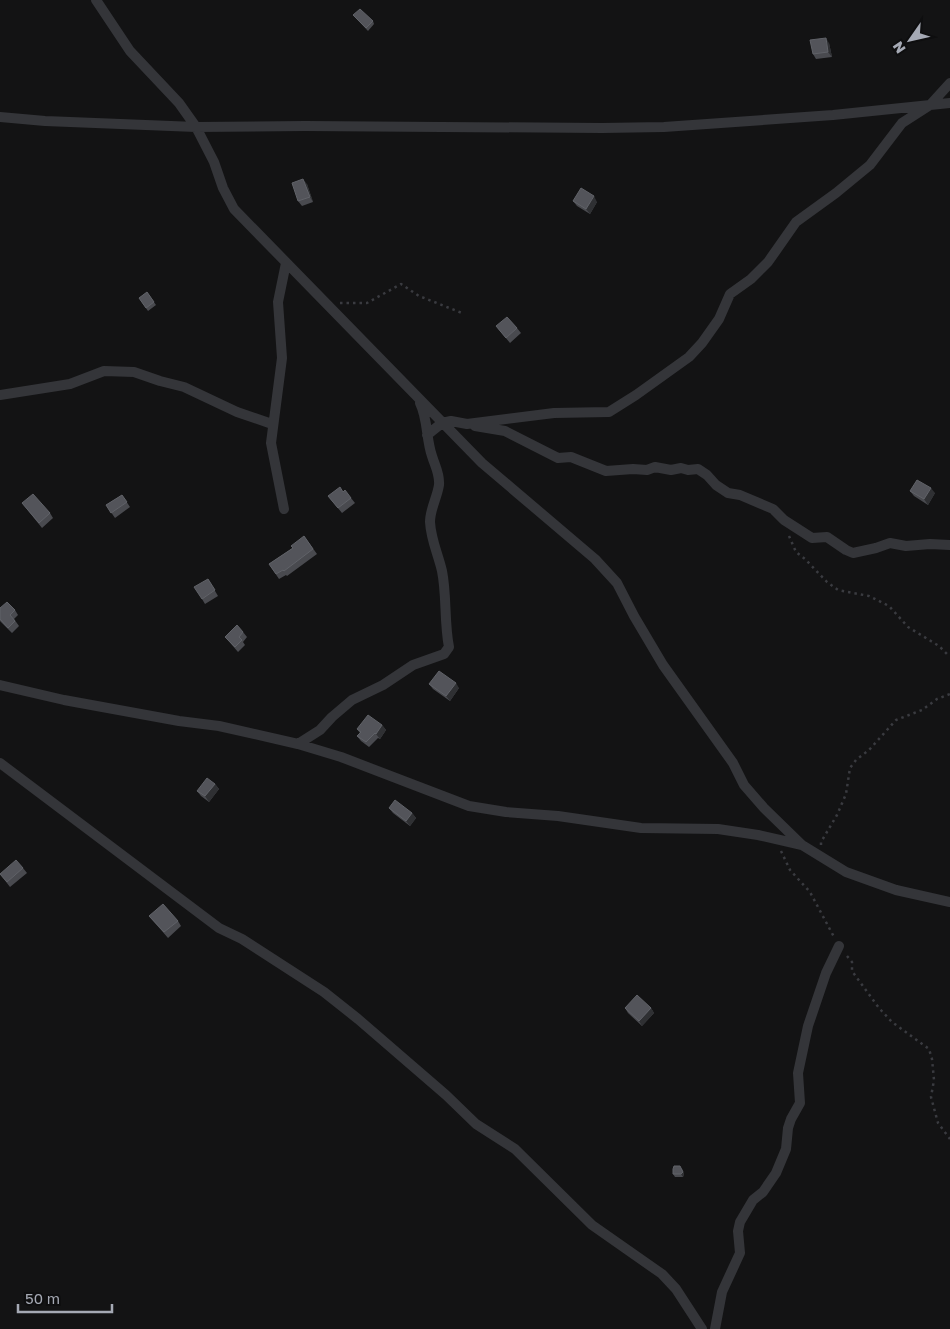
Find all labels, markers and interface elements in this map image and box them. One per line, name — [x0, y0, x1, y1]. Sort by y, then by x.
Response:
north arrow — [885, 15, 935, 65]
text: N — [889, 38, 909, 57]
scale bar — [18, 1282, 111, 1314]
text: 50 m — [25, 1289, 60, 1307]

